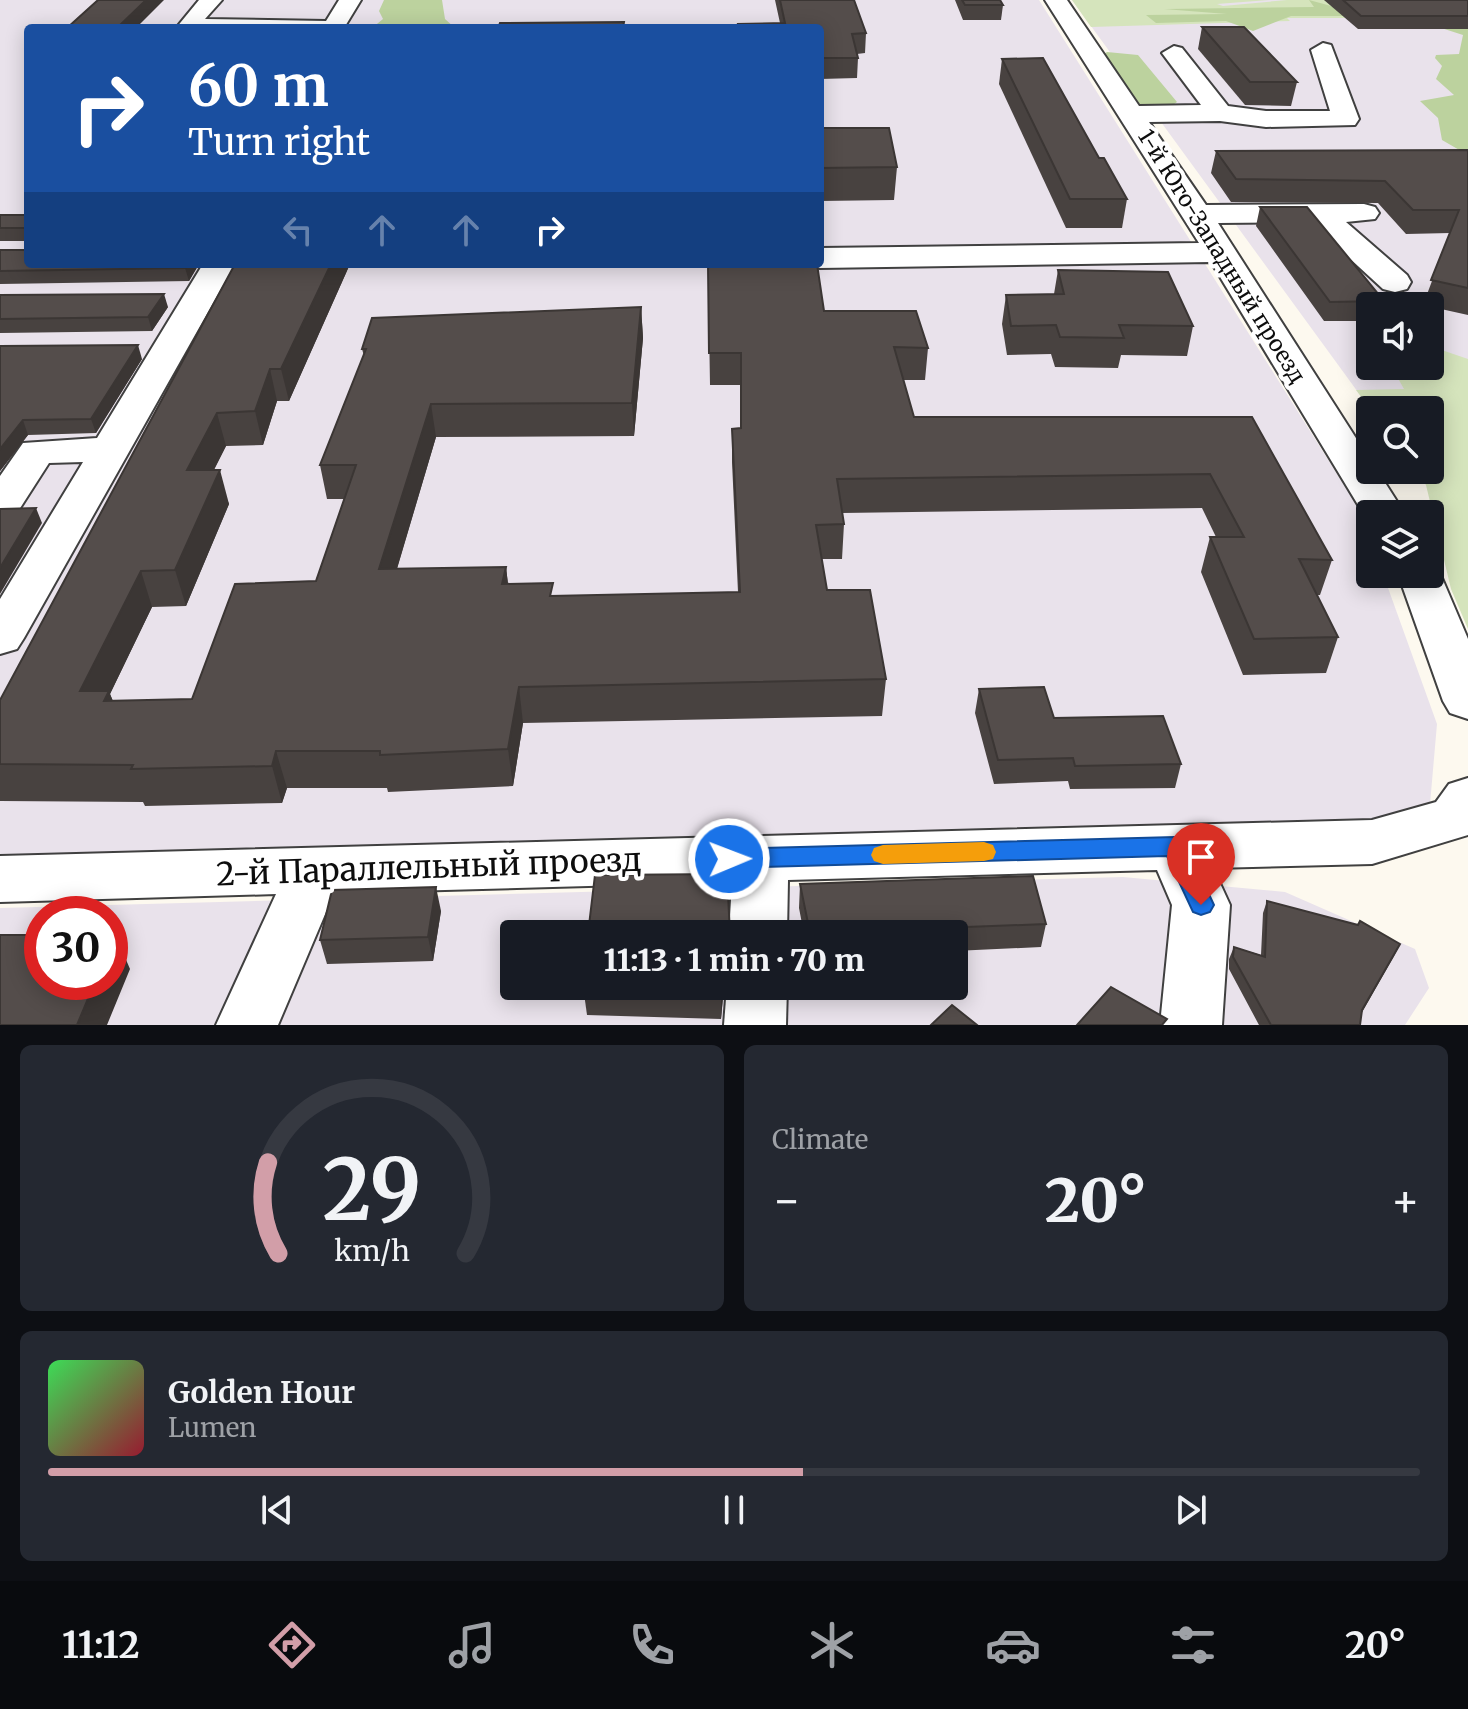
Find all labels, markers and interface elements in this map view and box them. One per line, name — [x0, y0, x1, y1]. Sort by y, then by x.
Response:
text: 60 m — [188, 51, 329, 121]
icon: right — [56, 56, 160, 160]
text: Turn right — [188, 120, 370, 165]
street label: 1-й Юго-Западный проезд — [1132, 124, 1312, 388]
icon: left — [276, 208, 320, 252]
icon: ahead — [360, 208, 404, 252]
icon: ahead — [444, 208, 488, 252]
icon: right — [528, 208, 572, 252]
map controls — [1356, 292, 1444, 588]
button: sound — [1356, 292, 1444, 380]
button: search — [1356, 396, 1444, 484]
button: layers — [1356, 500, 1444, 588]
position arrow — [687, 817, 771, 901]
pin — [1167, 823, 1235, 905]
icon: arrive — [1179, 835, 1223, 879]
street label: 2-й Параллельный проезд — [215, 840, 643, 894]
speed limit sign: 30 — [24, 896, 128, 1000]
text: 11:13 · 1 min · 70 m — [603, 941, 865, 979]
text: Climate — [772, 1123, 868, 1156]
text: 29 — [323, 1138, 421, 1243]
text: 20° — [1045, 1163, 1147, 1238]
text: − — [772, 1173, 801, 1228]
text: + — [1391, 1173, 1420, 1228]
text: km/h — [334, 1233, 410, 1269]
text: Golden Hour — [168, 1373, 355, 1411]
text: Lumen — [168, 1411, 257, 1444]
icon: previous — [255, 1488, 299, 1532]
icon: pause — [712, 1488, 756, 1532]
icon: next — [1169, 1488, 1213, 1532]
icon: directions — [264, 1617, 320, 1673]
icon: music — [444, 1617, 500, 1673]
icon: phone — [624, 1617, 680, 1673]
icon: climate — [804, 1617, 860, 1673]
icon: car — [985, 1617, 1041, 1673]
icon: filters — [1165, 1617, 1221, 1673]
text: 11:12 — [62, 1623, 140, 1668]
text: 20° — [1345, 1623, 1406, 1668]

